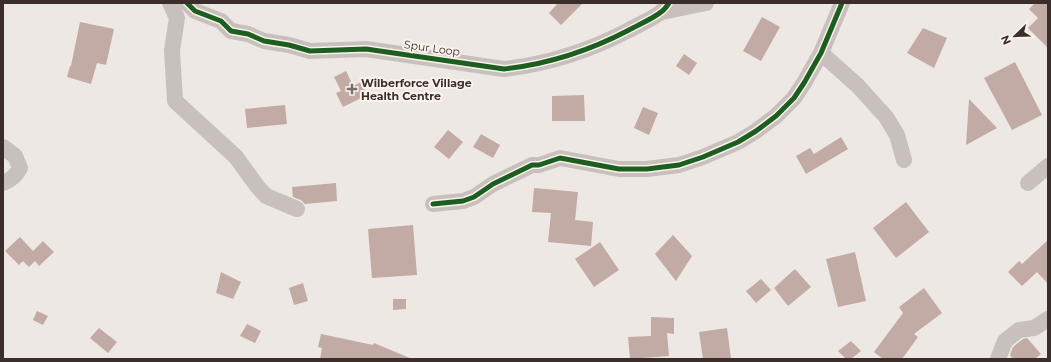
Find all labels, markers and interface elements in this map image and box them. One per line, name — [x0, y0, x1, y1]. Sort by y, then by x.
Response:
north arrow — [995, 16, 1035, 56]
text: N — [998, 33, 1014, 47]
street label: Spur Loop — [403, 37, 461, 59]
place label: Wilberforce Village Health Centre — [361, 76, 472, 103]
marker: Wilberforce Village Health Centre — [346, 83, 358, 95]

